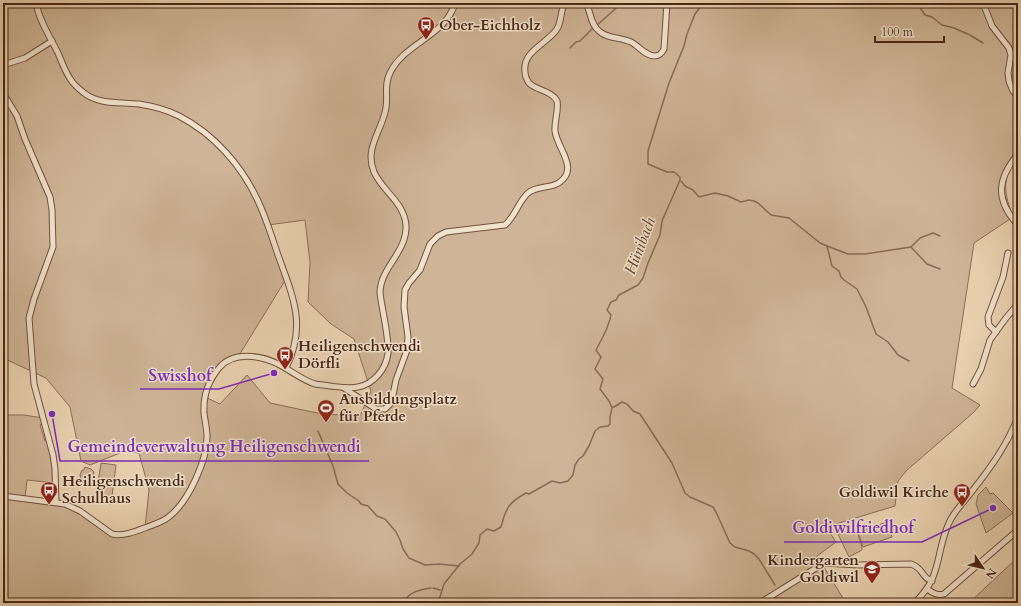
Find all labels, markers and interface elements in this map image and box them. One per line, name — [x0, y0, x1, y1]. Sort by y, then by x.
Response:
bus stop icon: Ober-Eichholz — [416, 15, 436, 40]
place label: Ober-Eichholz — [439, 15, 541, 35]
scale bar — [875, 18, 944, 44]
text: 100 m — [881, 24, 914, 40]
water label: Hünibach — [619, 214, 661, 278]
place label: Heiligenschwendi Dörfli — [298, 336, 421, 373]
bus stop icon: Heiligenschwendi Dörfli — [275, 345, 295, 370]
callout: Swisshof — [140, 361, 219, 389]
text: Swisshof — [148, 365, 214, 387]
place label: Ausbildungsplatz für Pferde — [339, 389, 457, 426]
sports icon: Ausbildungsplatz für Pferde — [316, 398, 336, 423]
callout: Gemeindeverwaltung Heiligenschwendi — [60, 433, 369, 461]
text: Gemeindeverwaltung Heiligenschwendi — [67, 436, 361, 458]
place label: Heiligenschwendi Schulhaus — [62, 471, 185, 508]
bus stop icon: Heiligenschwendi Schulhaus — [39, 480, 59, 505]
place label: Goldiwil Kirche — [839, 482, 949, 502]
bus stop icon: Goldiwil Kirche — [952, 482, 972, 507]
callout: Goldiwilfriedhof — [784, 514, 922, 542]
text: Goldiwilfriedhof — [792, 517, 916, 539]
north arrow — [963, 548, 1003, 588]
place label: Kindergarten Goldiwil — [767, 550, 860, 587]
school or university icon: Kindergarten Goldiwil — [862, 559, 882, 584]
text: N — [982, 565, 1000, 582]

